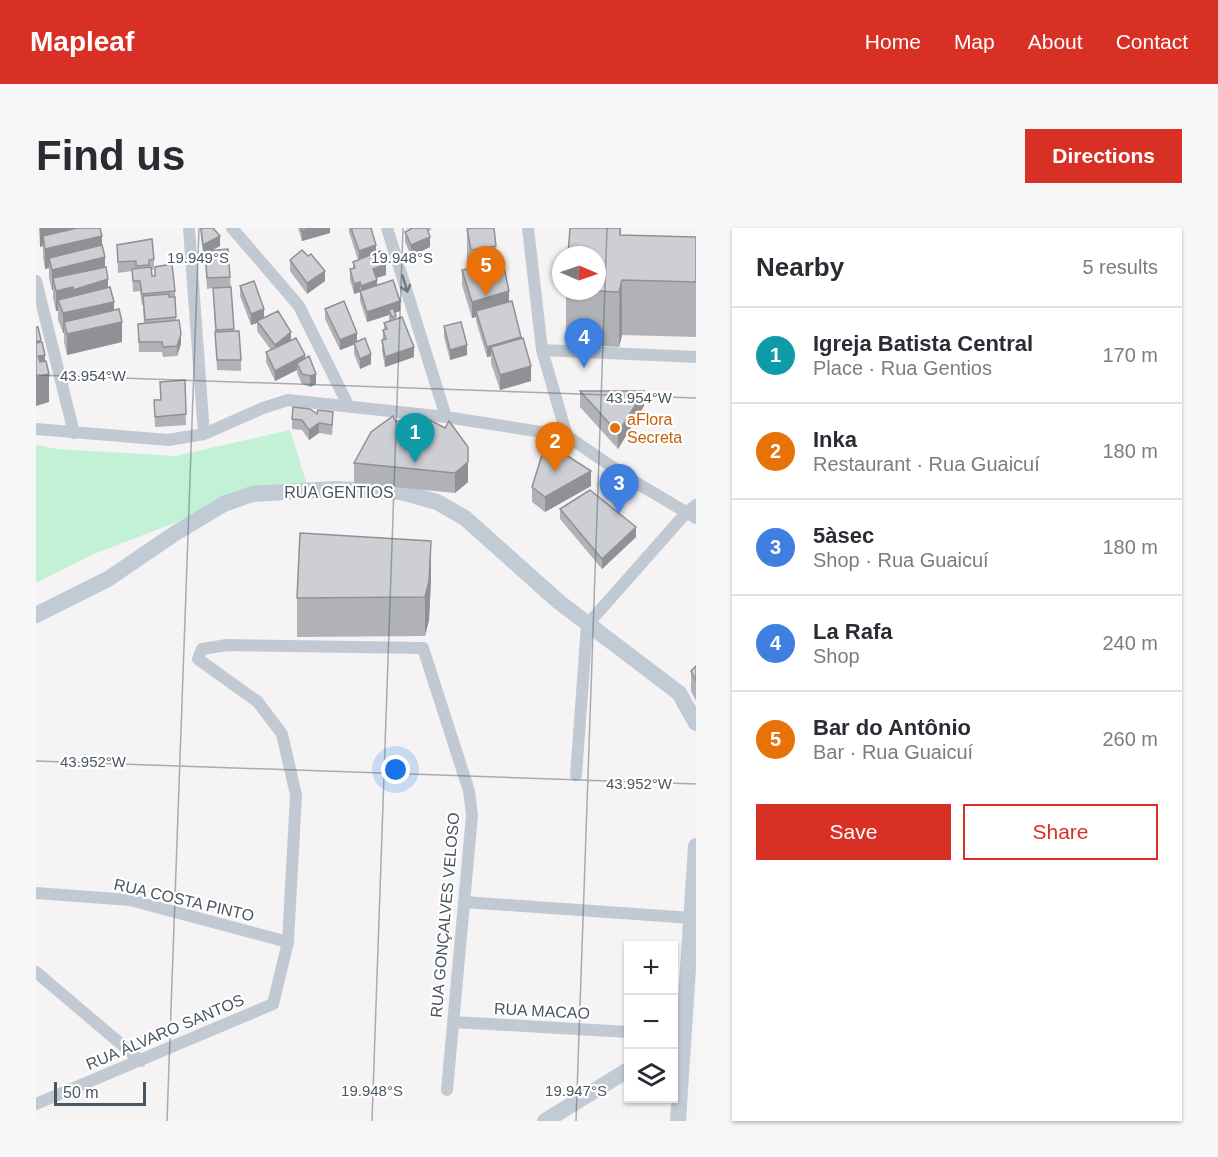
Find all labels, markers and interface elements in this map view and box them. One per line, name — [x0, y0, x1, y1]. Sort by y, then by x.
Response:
text: Mapleaf — [30, 26, 134, 57]
text: Home — [865, 30, 921, 53]
text: Map — [954, 30, 995, 53]
text: About — [1028, 30, 1083, 53]
text: Contact — [1116, 30, 1188, 53]
button: Directions — [1025, 129, 1182, 183]
text: Find us — [36, 132, 185, 179]
north arrow — [552, 246, 606, 300]
pin: 5 — [466, 247, 506, 296]
text: 19.949°S — [167, 249, 229, 266]
text: 19.948°S — [371, 249, 433, 266]
text: Nearby — [756, 252, 844, 282]
text: 5 results — [1082, 256, 1158, 278]
one-way arrow — [400, 274, 411, 293]
pin: 4 — [564, 318, 604, 368]
text: Igreja Batista Central — [813, 331, 1033, 356]
text: 1 — [770, 344, 781, 366]
text: 170 m — [1102, 344, 1158, 366]
text: Place · Rua Gentios — [813, 357, 992, 379]
text: 43.954°W — [60, 367, 127, 384]
text: 43.954°W — [606, 389, 673, 406]
place label: aFlora Secreta — [627, 411, 682, 446]
pin: 1 — [396, 414, 434, 463]
marker: aFlora Secreta — [608, 421, 622, 435]
pin: 2 — [536, 422, 574, 472]
text: Inka — [813, 427, 857, 452]
text: 2 — [770, 440, 781, 462]
text: 180 m — [1102, 440, 1158, 462]
text: Restaurant · Rua Guaicuí — [813, 453, 1040, 475]
pin: 3 — [600, 464, 638, 514]
street label: RUA GENTIOS — [284, 484, 394, 501]
text: 5àsec — [813, 523, 874, 548]
text: 3 — [770, 536, 781, 558]
text: 180 m — [1102, 536, 1158, 558]
text: Shop · Rua Guaicuí — [813, 549, 989, 571]
text: La Rafa — [813, 619, 892, 644]
text: 4 — [770, 632, 781, 654]
text: 240 m — [1102, 632, 1158, 654]
text: Shop — [813, 645, 860, 667]
text: Bar do Antônio — [813, 715, 971, 740]
text: 5 — [770, 728, 781, 750]
text: 260 m — [1102, 728, 1158, 750]
text: Bar · Rua Guaicuí — [813, 741, 973, 763]
text: 43.952°W — [60, 753, 127, 770]
your location — [381, 755, 410, 784]
text: 43.952°W — [606, 775, 673, 792]
button: Save — [756, 804, 951, 860]
button: Share — [963, 804, 1158, 860]
street label: RUA GONÇALVES VELOSO — [428, 812, 462, 1018]
street label: RUA COSTA PINTO — [112, 876, 256, 924]
map controls — [624, 941, 678, 1103]
button: + — [624, 941, 678, 995]
street label: RUA ÁLVARO SANTOS — [83, 990, 246, 1073]
button: − — [624, 995, 678, 1049]
street label: RUA MACAO — [494, 1000, 590, 1022]
button: layers — [624, 1049, 678, 1103]
scale bar — [54, 1079, 146, 1106]
text: 19.948°S — [341, 1082, 403, 1099]
text: 19.947°S — [545, 1082, 607, 1099]
text: 50 m — [63, 1084, 99, 1101]

